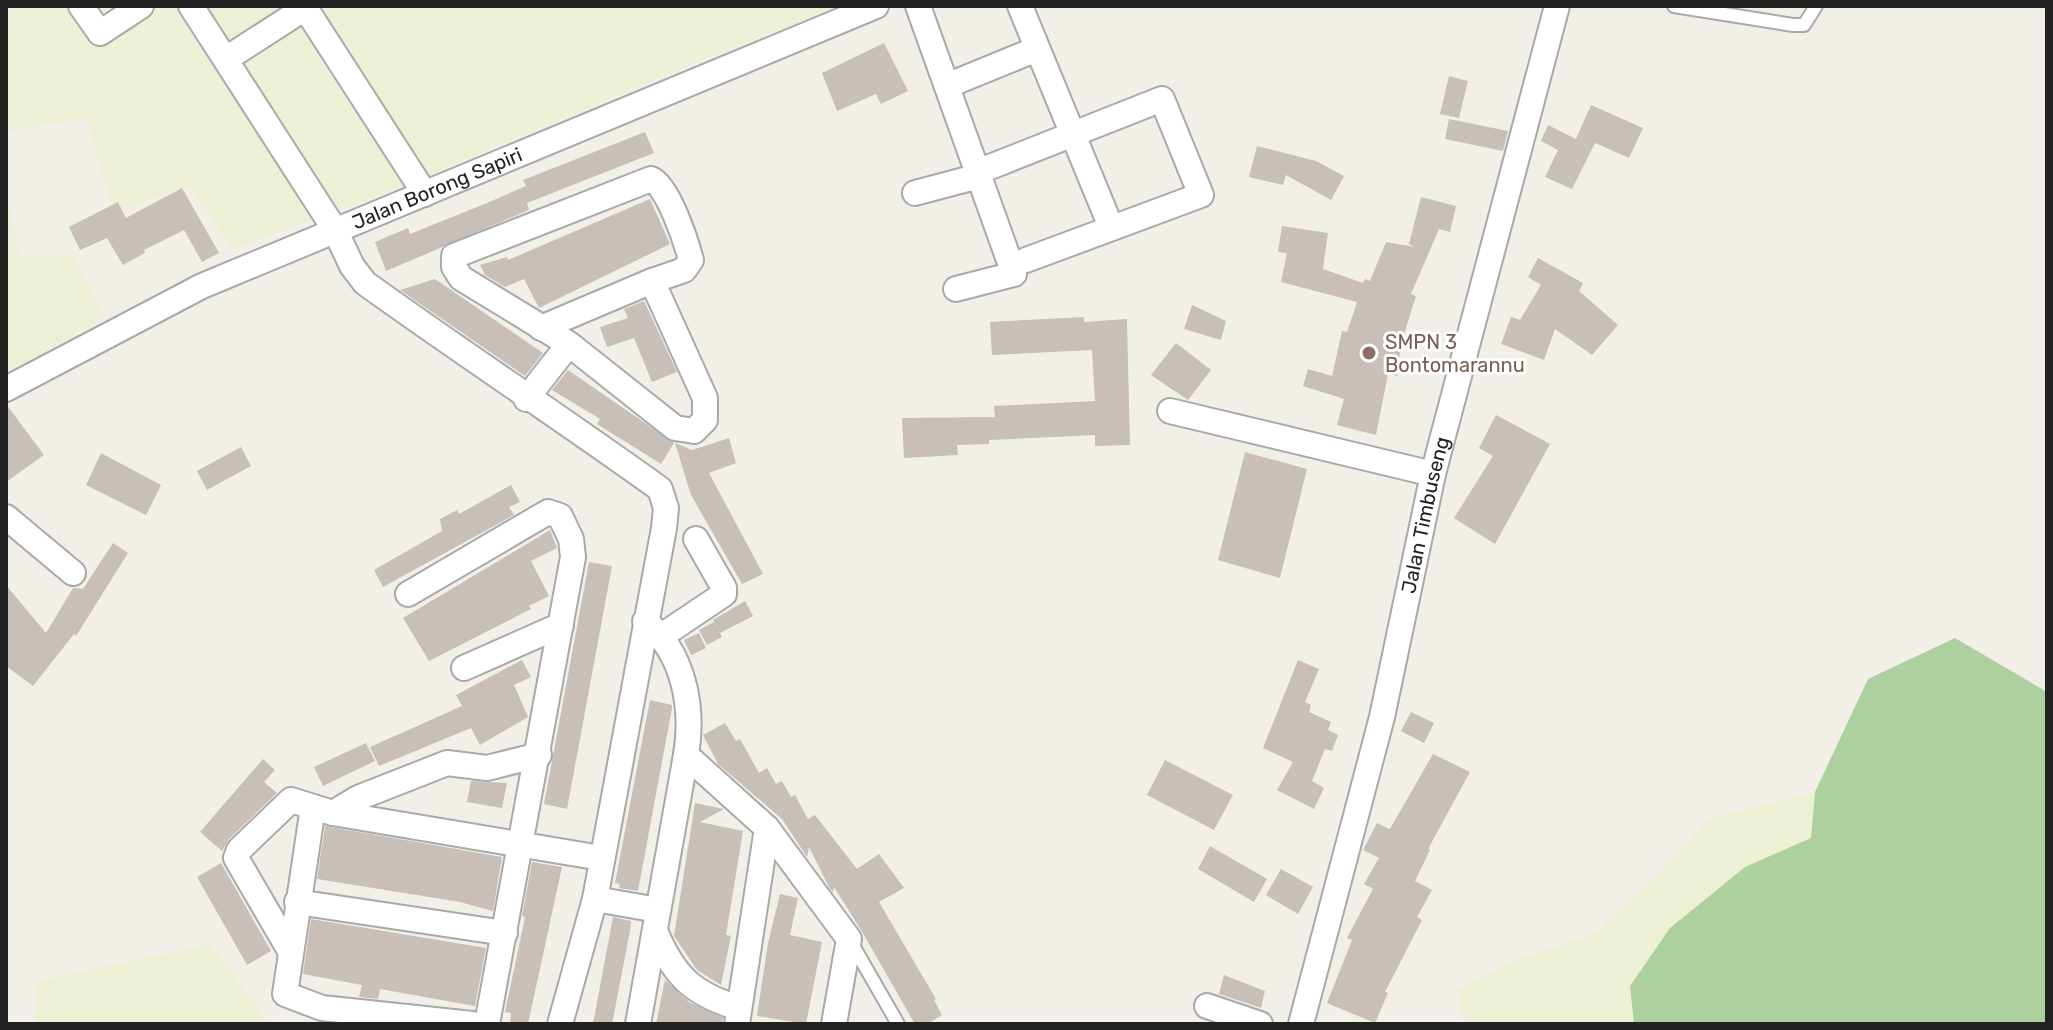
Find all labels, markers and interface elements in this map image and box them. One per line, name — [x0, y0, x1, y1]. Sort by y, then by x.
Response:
street label: Jalan Borong Sapiri — [348, 142, 526, 234]
place label: SMPN 3 Bontomarannu — [1385, 330, 1525, 377]
marker: SMPN 3 Bontomarannu — [1360, 344, 1378, 362]
street label: Jalan Timbuseng — [1396, 434, 1454, 596]

